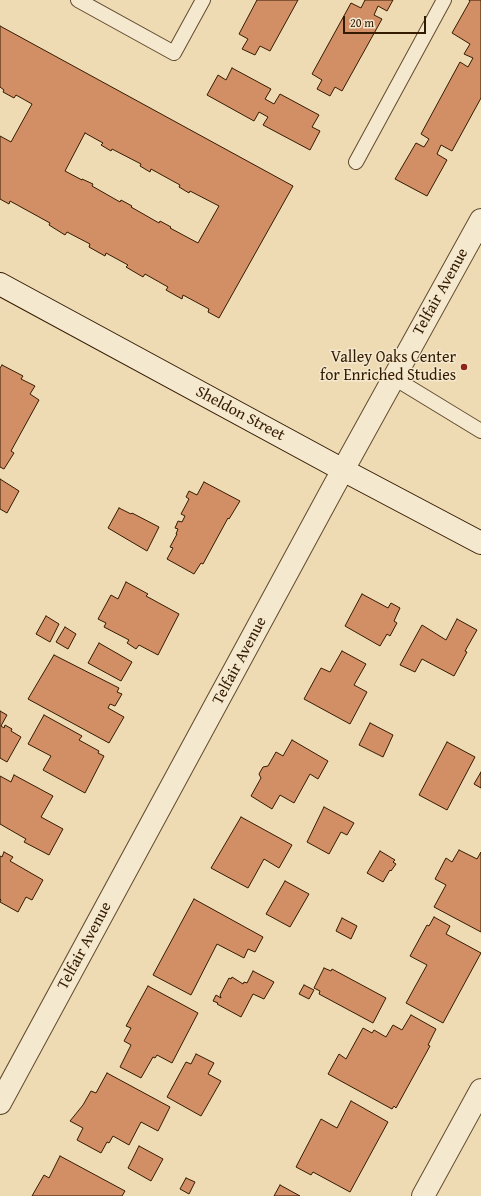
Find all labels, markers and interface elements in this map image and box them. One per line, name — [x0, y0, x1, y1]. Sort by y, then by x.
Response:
scale bar — [345, 8, 428, 34]
text: 20 m — [350, 14, 374, 31]
street label: Telfair Avenue — [409, 245, 473, 339]
place label: Valley Oaks Center for Enriched Studies — [320, 348, 456, 386]
marker: Valley Oaks Center for Enriched Studies — [459, 362, 469, 372]
street label: Sheldon Street — [192, 382, 288, 446]
street label: Telfair Avenue — [209, 614, 271, 708]
street label: Telfair Avenue — [54, 899, 116, 993]

